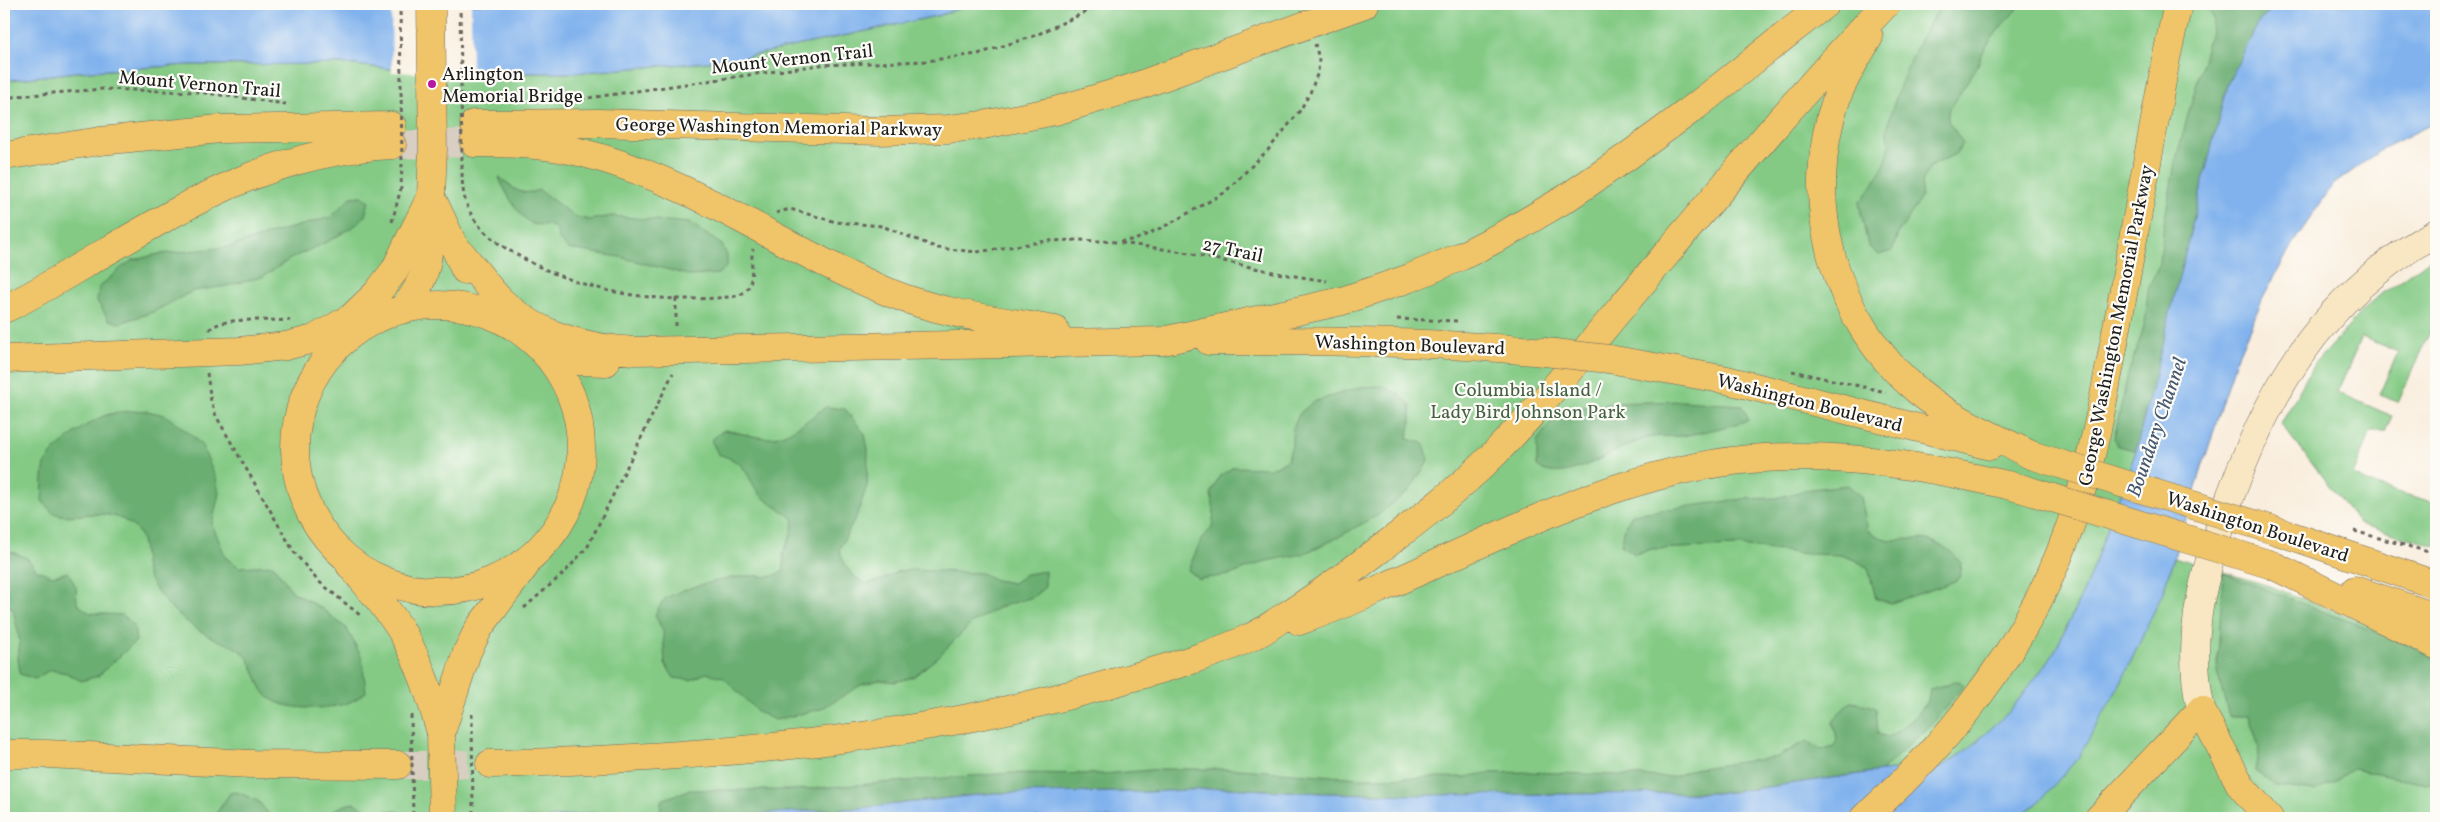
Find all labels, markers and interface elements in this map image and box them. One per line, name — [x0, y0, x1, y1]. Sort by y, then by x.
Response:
street label: Mount Vernon Trail — [710, 39, 875, 81]
place label: Arlington Memorial Bridge — [442, 62, 583, 110]
street label: Mount Vernon Trail — [118, 65, 282, 105]
marker: Arlington Memorial Bridge — [426, 78, 438, 90]
street label: George Washington Memorial Parkway — [615, 112, 942, 144]
street label: George Washington Memorial Parkway — [2073, 163, 2161, 488]
street label: 27 Trail — [1200, 232, 1266, 270]
street label: Washington Boulevard — [1314, 330, 1506, 362]
water label: Boundary Channel — [2121, 354, 2195, 501]
street label: Washington Boulevard — [1714, 368, 1905, 440]
park label: Columbia Island / Lady Bird Johnson Park — [1430, 378, 1626, 426]
street label: Washington Boulevard — [2163, 486, 2352, 570]

